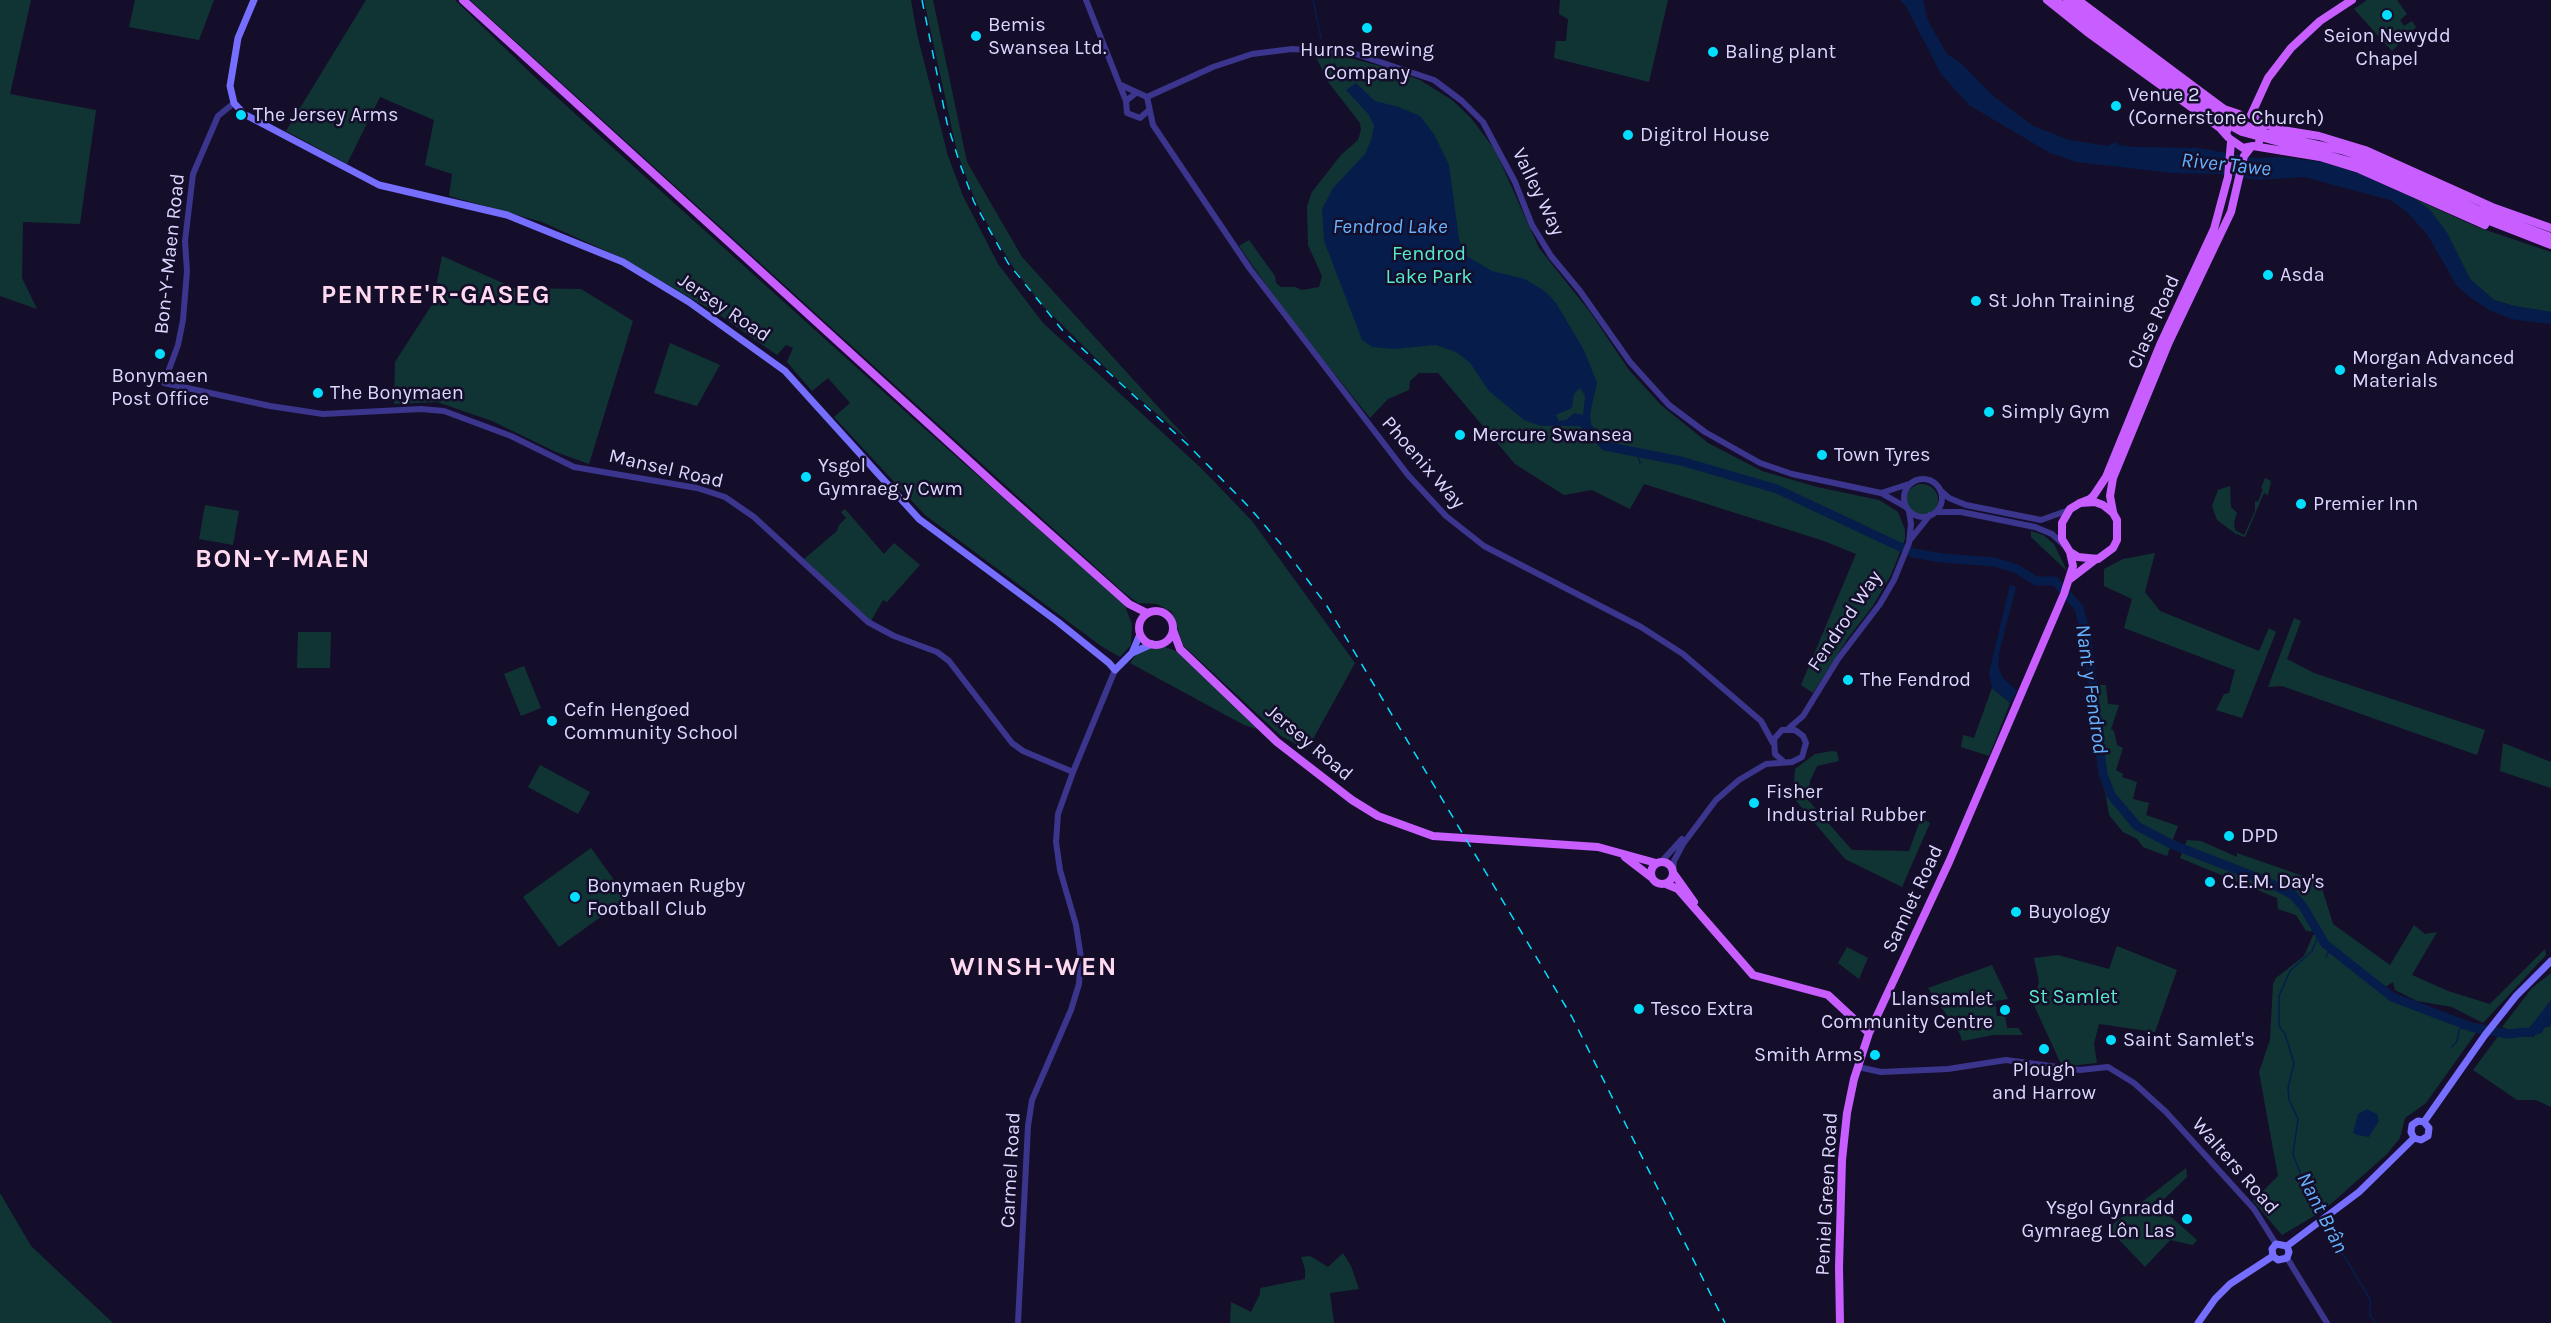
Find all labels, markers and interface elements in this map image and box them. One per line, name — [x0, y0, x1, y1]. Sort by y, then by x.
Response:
marker: Seion Newydd Chapel — [2380, 8, 2394, 22]
place label: Bemis Swansea Ltd. — [988, 13, 1106, 60]
marker: Hurns Brewing Company — [1360, 21, 1374, 35]
place label: Seion Newydd Chapel — [2323, 24, 2451, 71]
marker: Bemis Swansea Ltd. — [969, 29, 983, 43]
place label: Hurns Brewing Company — [1300, 38, 1434, 85]
place label: Baling plant — [1725, 40, 1836, 64]
marker: Baling plant — [1706, 45, 1720, 59]
place label: Venue 2 (Cornerstone Church) — [2128, 83, 2324, 130]
marker: Venue 2 (Cornerstone Church) — [2109, 99, 2123, 113]
place label: The Jersey Arms — [253, 103, 398, 127]
marker: The Jersey Arms — [234, 108, 248, 122]
place label: Digitrol House — [1640, 123, 1770, 147]
marker: Digitrol House — [1621, 128, 1635, 142]
street label: Valley Way — [1506, 144, 1570, 240]
water label: River Tawe — [2180, 148, 2272, 182]
street label: Bon-Y-Maen Road — [150, 172, 190, 336]
water label: Fendrod Lake — [1333, 214, 1447, 240]
park label: Fendrod Lake Park — [1385, 242, 1473, 289]
place label: Asda — [2280, 263, 2325, 287]
street label: Jersey Road — [673, 268, 775, 348]
marker: Asda — [2261, 268, 2275, 282]
street label: Clase Road — [2123, 271, 2185, 373]
district label: PENTRE'R-GASEG — [321, 280, 551, 312]
place label: St John Training — [1988, 289, 2134, 313]
marker: St John Training — [1969, 294, 1983, 308]
place label: Morgan Advanced Materials — [2352, 346, 2515, 393]
marker: Bonymaen Post Office — [153, 347, 167, 361]
marker: Morgan Advanced Materials — [2333, 363, 2347, 377]
place label: Bonymaen Post Office — [111, 364, 209, 411]
place label: The Bonymaen — [330, 381, 464, 405]
marker: The Bonymaen — [311, 386, 325, 400]
place label: Simply Gym — [2001, 400, 2110, 424]
marker: Simply Gym — [1982, 405, 1996, 419]
street label: Phoenix Way — [1376, 412, 1470, 514]
place label: Mercure Swansea — [1472, 423, 1633, 447]
marker: Mercure Swansea — [1453, 428, 1467, 442]
place label: Town Tyres — [1834, 443, 1930, 467]
street label: Mansel Road — [606, 444, 726, 494]
marker: Town Tyres — [1815, 448, 1829, 462]
place label: Ysgol Gymraeg y Cwm — [818, 454, 963, 501]
marker: Ysgol Gymraeg y Cwm — [799, 470, 813, 484]
place label: Premier Inn — [2313, 492, 2418, 516]
marker: Premier Inn — [2294, 497, 2308, 511]
district label: BON-Y-MAEN — [195, 544, 371, 576]
street label: Fendrod Way — [1802, 566, 1888, 676]
water label: Nant y Fendrod — [2069, 623, 2113, 755]
place label: The Fendrod — [1860, 668, 1971, 692]
marker: The Fendrod — [1841, 673, 1855, 687]
place label: Cefn Hengoed Community School — [564, 698, 738, 745]
street label: Jersey Road — [1261, 700, 1357, 786]
marker: Cefn Hengoed Community School — [545, 714, 559, 728]
place label: Fisher Industrial Rubber — [1766, 780, 1926, 827]
marker: Fisher Industrial Rubber — [1747, 796, 1761, 810]
place label: DPD — [2241, 824, 2278, 848]
marker: DPD — [2222, 829, 2236, 843]
street label: Samlet Road — [1878, 841, 1948, 957]
place label: C.E.M. Day's — [2222, 870, 2325, 894]
place label: Bonymaen Rugby Football Club — [587, 874, 745, 921]
marker: C.E.M. Day's — [2203, 875, 2217, 889]
marker: Bonymaen Rugby Football Club — [568, 890, 582, 904]
place label: Buyology — [2028, 900, 2110, 924]
marker: Buyology — [2009, 905, 2023, 919]
district label: WINSH-WEN — [950, 952, 1118, 984]
park label: St Samlet — [2028, 985, 2118, 1009]
place label: Llansamlet Community Centre — [1821, 987, 1993, 1034]
place label: Tesco Extra — [1651, 997, 1754, 1021]
marker: Tesco Extra — [1632, 1002, 1646, 1016]
marker: Llansamlet Community Centre — [1998, 1003, 2012, 1017]
place label: Saint Samlet's — [2123, 1028, 2255, 1052]
marker: Saint Samlet's — [2104, 1033, 2118, 1047]
marker: Plough and Harrow — [2037, 1042, 2051, 1056]
place label: Smith Arms — [1754, 1043, 1863, 1067]
marker: Smith Arms — [1868, 1048, 1882, 1062]
place label: Plough and Harrow — [1992, 1058, 2096, 1105]
street label: Carmel Road — [996, 1112, 1026, 1228]
street label: Peniel Green Road — [1811, 1112, 1843, 1276]
street label: Walters Road — [2187, 1113, 2283, 1219]
water label: Nant Brân — [2291, 1168, 2353, 1258]
place label: Ysgol Gynradd Gymraeg Lôn Las — [2022, 1196, 2175, 1243]
marker: Ysgol Gynradd Gymraeg Lôn Las — [2180, 1212, 2194, 1226]

